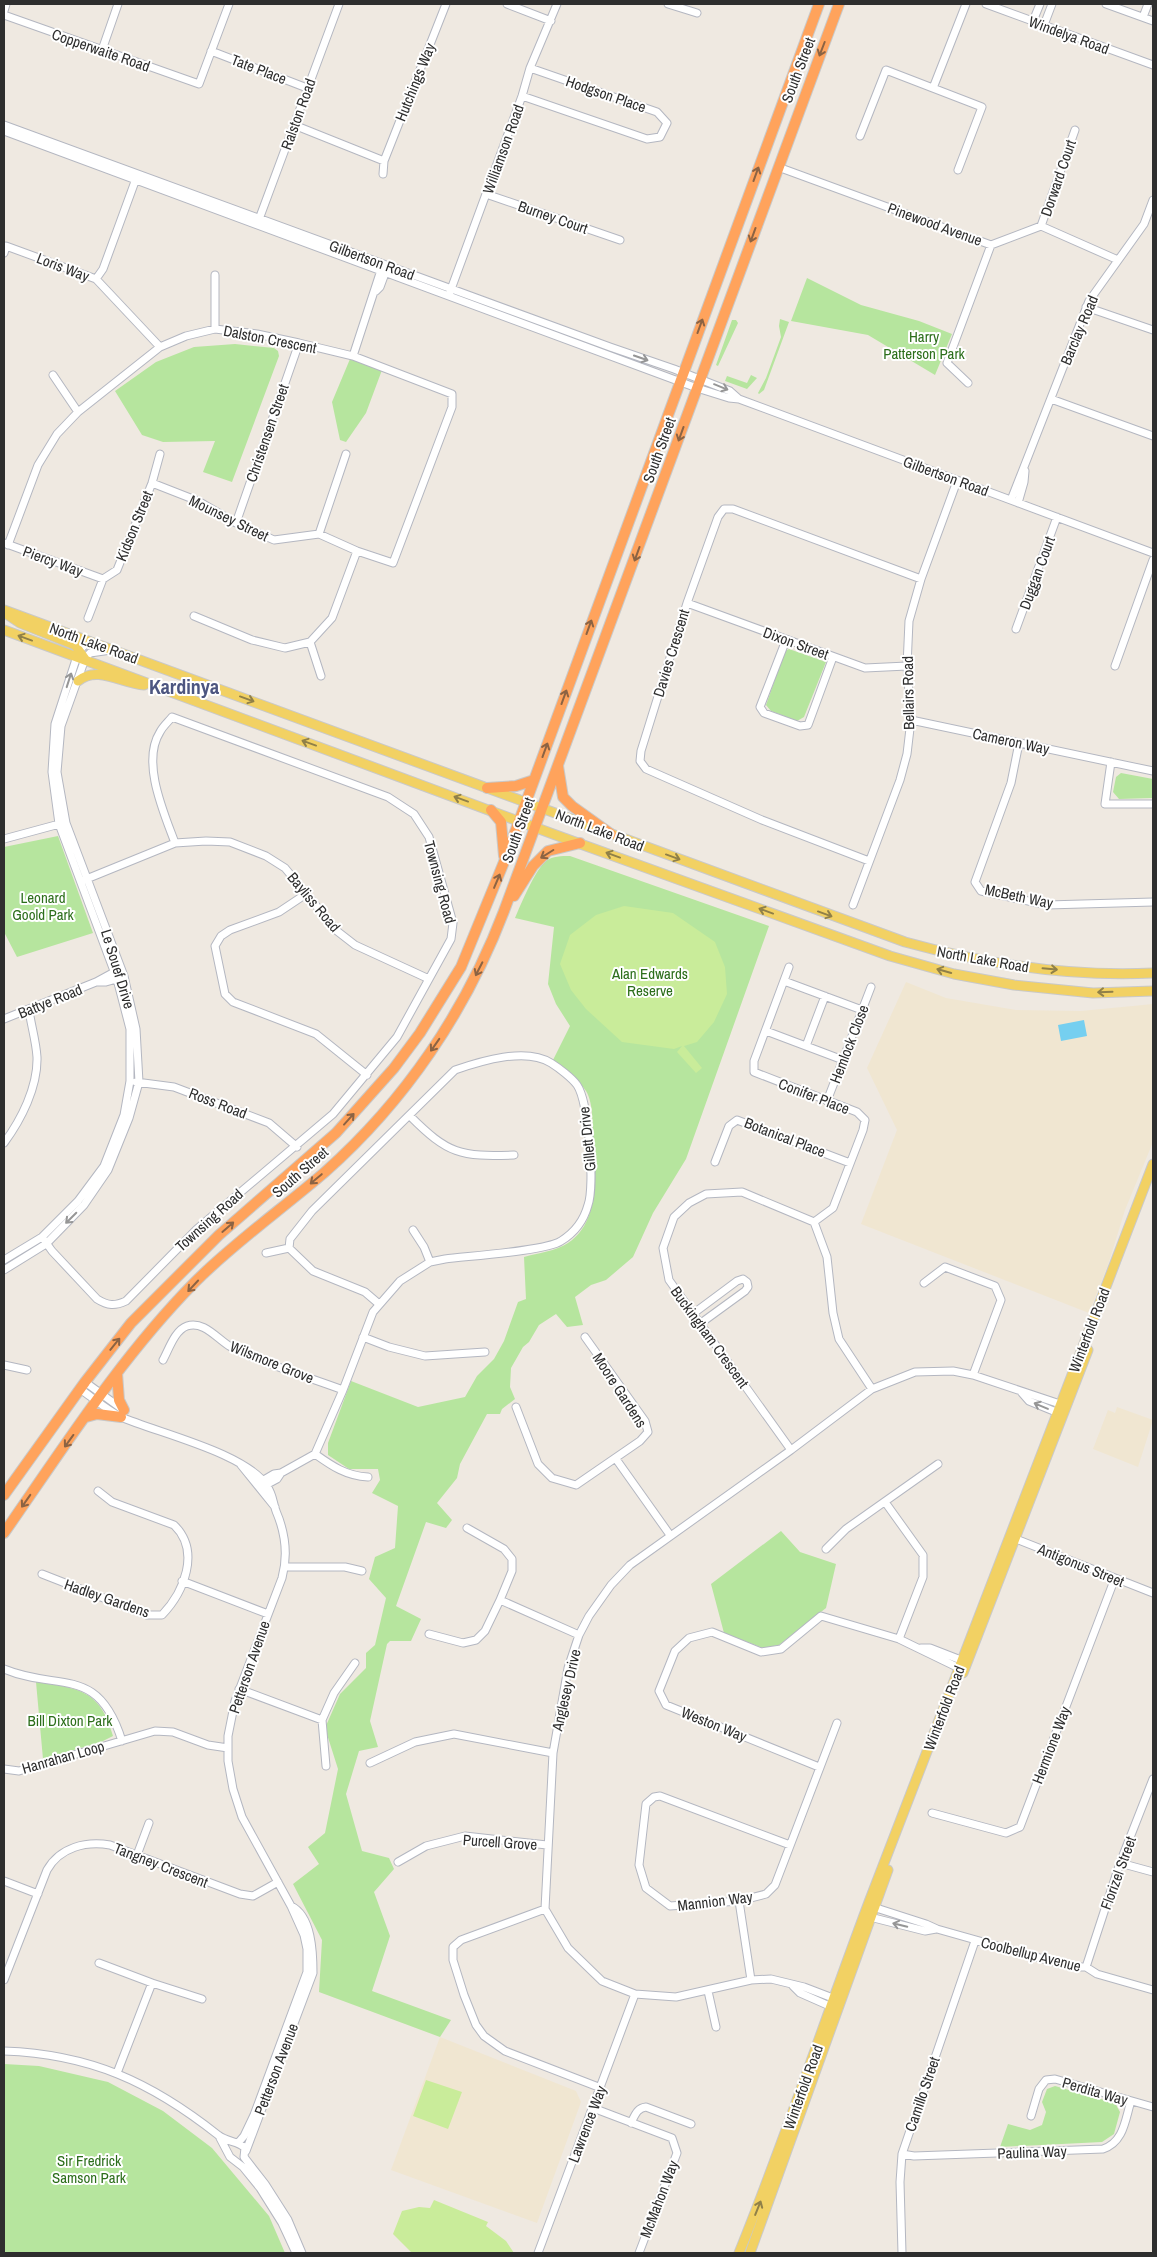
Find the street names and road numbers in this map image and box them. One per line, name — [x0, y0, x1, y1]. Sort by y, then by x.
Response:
street label: Windelya Road — [1026, 11, 1112, 59]
street label: Copperwaite Road — [49, 23, 153, 77]
street label: South Street — [776, 34, 820, 106]
street label: Hutchings Way — [390, 39, 441, 124]
street label: Tate Place — [228, 49, 290, 89]
street label: Hodgson Place — [563, 70, 649, 118]
street label: Ralston Road — [275, 75, 321, 153]
street label: Williamson Road — [477, 101, 529, 197]
street label: Dorward Court — [1035, 136, 1081, 219]
street label: Burney Court — [515, 195, 591, 239]
street label: Pinewood Avenue — [885, 197, 985, 251]
street label: Gilbertson Road — [326, 235, 418, 285]
street label: Loris Way — [34, 247, 93, 287]
street label: Barclay Road — [1055, 292, 1103, 368]
street label: Dalston Crescent — [222, 320, 319, 358]
street label: Christensen Street — [240, 381, 294, 485]
street label: South Street — [637, 414, 681, 486]
street label: Gilbertson Road — [900, 451, 992, 501]
street label: Kidson Street — [110, 487, 158, 564]
street label: Mounsey Street — [186, 490, 273, 547]
street label: Duggan Court — [1014, 533, 1060, 613]
street label: Piercy Way — [20, 540, 87, 582]
street label: Davies Crescent — [648, 606, 695, 700]
street label: North Lake Road — [47, 617, 141, 669]
street label: Dixon Street — [760, 621, 832, 665]
street label: Bellairs Road — [897, 656, 919, 730]
street label: Cameron Way — [971, 723, 1052, 760]
street label: South Street — [496, 794, 540, 866]
street label: North Lake Road — [553, 804, 647, 856]
street label: Townsing Road — [419, 838, 461, 926]
street label: Bayliss Road — [283, 867, 345, 937]
street label: McBeth Way — [983, 879, 1056, 914]
street label: Le Souef Drive — [96, 927, 140, 1011]
street label: North Lake Road — [935, 941, 1031, 977]
street label: Battye Road — [15, 979, 85, 1023]
street label: Hemlock Close — [824, 1001, 874, 1086]
street label: Conifer Place — [775, 1073, 853, 1119]
street label: Ross Road — [186, 1082, 250, 1124]
street label: Gillett Drive — [573, 1105, 601, 1172]
street label: Botanical Place — [741, 1112, 829, 1162]
street label: South Street — [267, 1141, 333, 1202]
street label: Townsing Road — [170, 1184, 248, 1256]
street label: Buckingham Crescent — [666, 1282, 754, 1393]
street label: Winterfold Road — [1063, 1285, 1115, 1375]
street label: Wilsmore Grove — [227, 1336, 317, 1388]
street label: Moore Gardens — [588, 1348, 652, 1432]
street label: Antigonus Street — [1034, 1538, 1128, 1592]
street label: Hadley Gardens — [62, 1574, 152, 1622]
street label: Petterson Avenue — [223, 1618, 275, 1716]
street label: Anglesey Drive — [546, 1647, 586, 1734]
street label: Winterfold Road — [918, 1663, 970, 1753]
street label: Weston Way — [678, 1701, 751, 1747]
street label: Hermione Way — [1027, 1702, 1076, 1787]
street label: Hanrahan Loop — [19, 1735, 107, 1779]
street label: Purcell Grove — [462, 1829, 538, 1855]
street label: Florizel Street — [1095, 1833, 1141, 1913]
street label: Tangney Crescent — [111, 1837, 212, 1893]
street label: Mannion Way — [676, 1886, 755, 1916]
street label: Coolbellup Avenue — [979, 1931, 1083, 1977]
street label: Petterson Avenue — [249, 2020, 303, 2118]
street label: Winterfold Road — [778, 2042, 828, 2132]
street label: Camillo Street — [899, 2053, 945, 2134]
street label: Perdita Way — [1060, 2072, 1131, 2111]
street label: Lawrence Way — [563, 2082, 612, 2166]
street label: Paulina Way — [997, 2140, 1068, 2164]
street label: McMahon Way — [635, 2156, 684, 2241]

